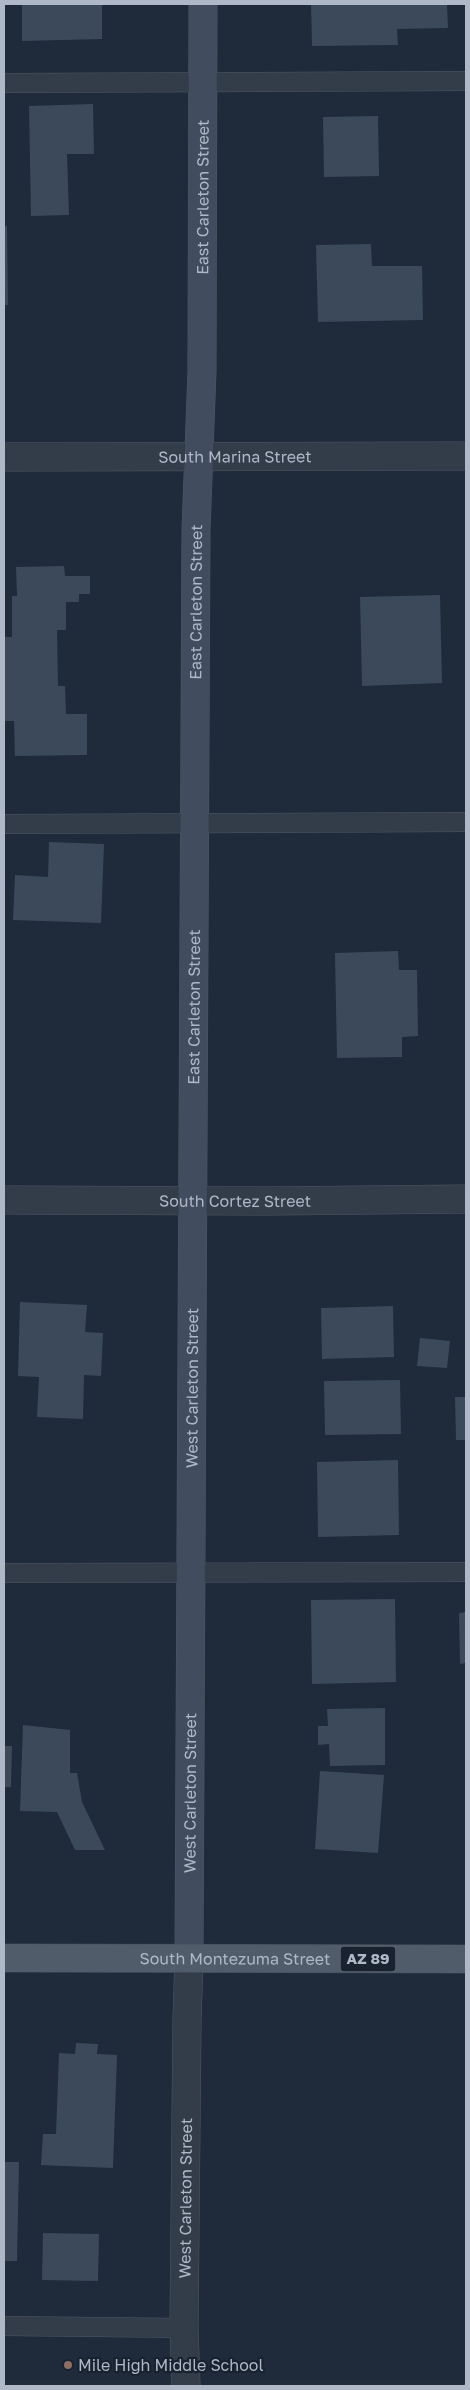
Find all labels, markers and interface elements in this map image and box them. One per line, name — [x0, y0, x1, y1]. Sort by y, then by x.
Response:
street label: East Carleton Street — [192, 119, 213, 275]
street label: South Marina Street — [158, 446, 312, 467]
street label: East Carleton Street — [185, 524, 206, 680]
street label: East Carleton Street — [183, 929, 204, 1085]
street label: South Cortez Street — [159, 1191, 311, 1211]
street label: West Carleton Street — [181, 1308, 202, 1468]
street label: West Carleton Street — [179, 1713, 200, 1873]
road number: AZ 89 — [340, 1946, 396, 1972]
street label: South Montezuma Street — [139, 1948, 331, 1969]
street label: West Carleton Street — [174, 2118, 196, 2278]
place label: Mile High Middle School — [78, 2355, 264, 2375]
marker: Mile High Middle School — [62, 2359, 74, 2371]

